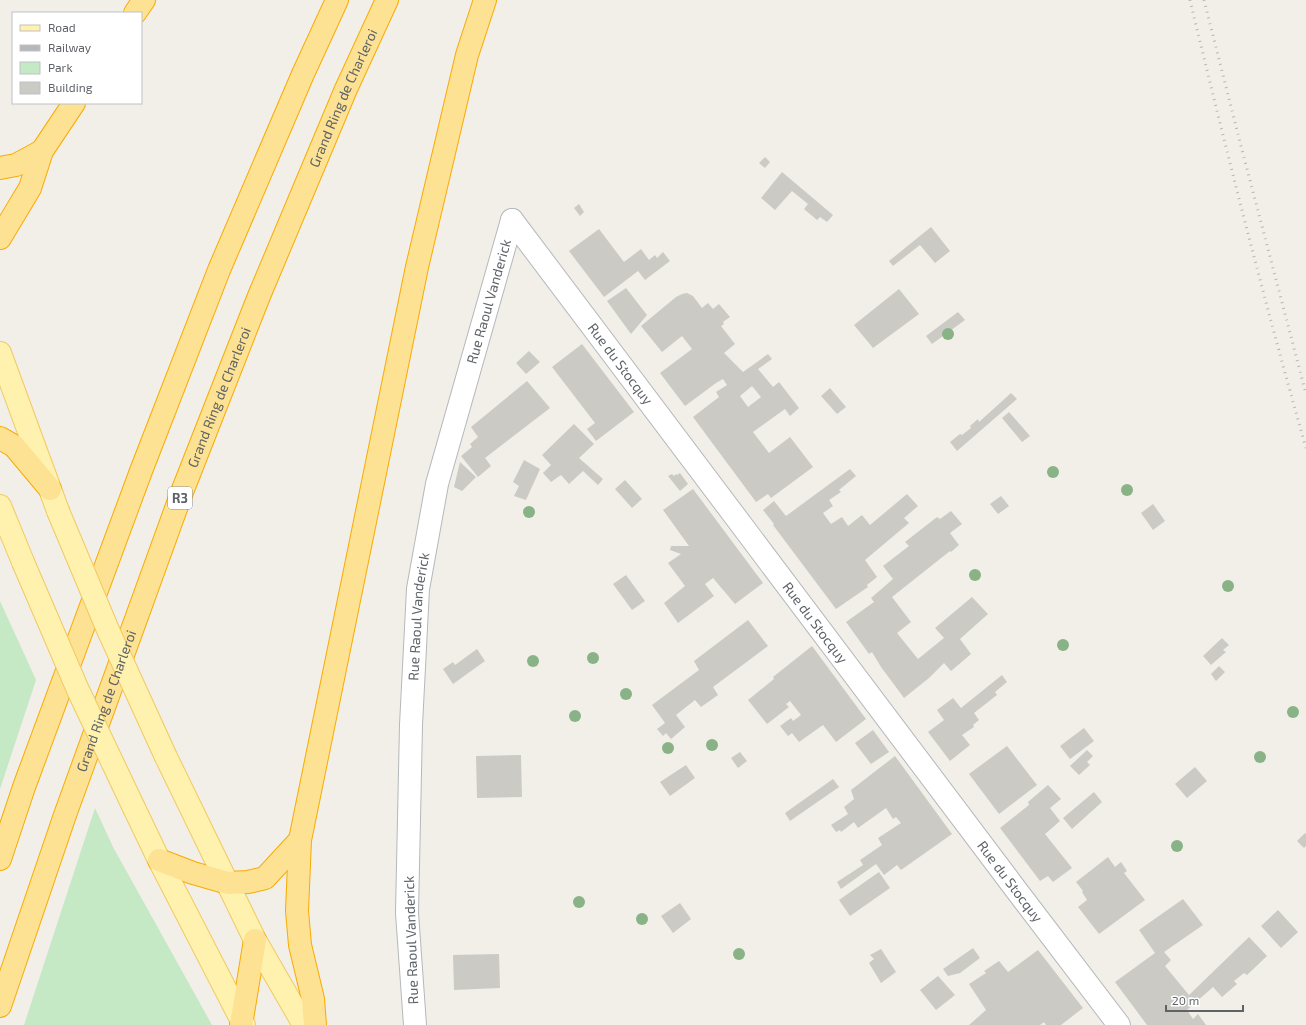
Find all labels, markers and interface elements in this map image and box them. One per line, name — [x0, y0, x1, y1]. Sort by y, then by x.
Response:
legend — [12, 12, 142, 104]
text: Road — [48, 20, 76, 34]
street label: Grand Ring de Charleroi — [305, 26, 381, 170]
text: Railway — [48, 40, 92, 54]
text: Park — [48, 60, 73, 74]
text: Building — [48, 80, 93, 94]
street label: Rue Raoul Vanderick — [463, 237, 514, 366]
street label: Rue du Stocquy — [584, 319, 657, 408]
street label: Grand Ring de Charleroi — [184, 325, 254, 470]
road number: R3 — [168, 487, 192, 509]
street label: Rue Raoul Vanderick — [404, 551, 432, 681]
street label: Rue du Stocquy — [779, 578, 852, 667]
street label: Grand Ring de Charleroi — [72, 628, 139, 774]
street label: Rue du Stocquy — [974, 837, 1047, 926]
street label: Rue Raoul Vanderick — [400, 875, 421, 1005]
scale bar — [1166, 987, 1243, 1013]
text: 20 m — [1172, 993, 1199, 1007]

